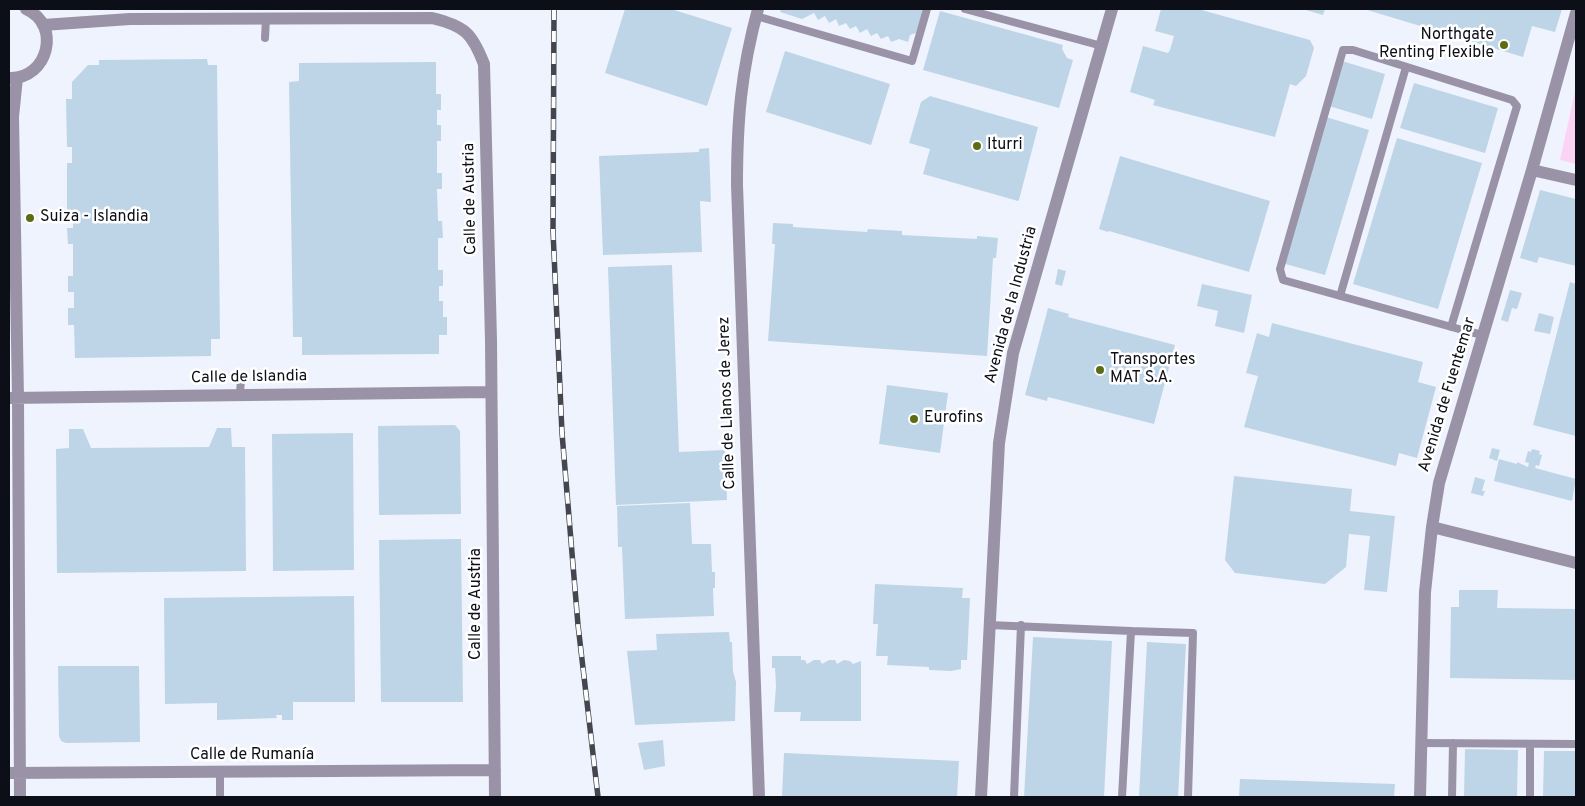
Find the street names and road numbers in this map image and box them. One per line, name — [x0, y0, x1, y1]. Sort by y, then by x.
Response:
street label: Calle de Austria — [460, 143, 482, 255]
street label: Avenida de la Industria — [982, 224, 1042, 386]
street label: Avenida de Fuentemar — [1415, 315, 1481, 475]
street label: Calle de Llanos de Jerez — [715, 316, 741, 490]
street label: Calle de Islandia — [191, 367, 307, 389]
street label: Calle de Austria — [467, 548, 487, 660]
street label: Calle de Rumanía — [190, 746, 314, 766]

